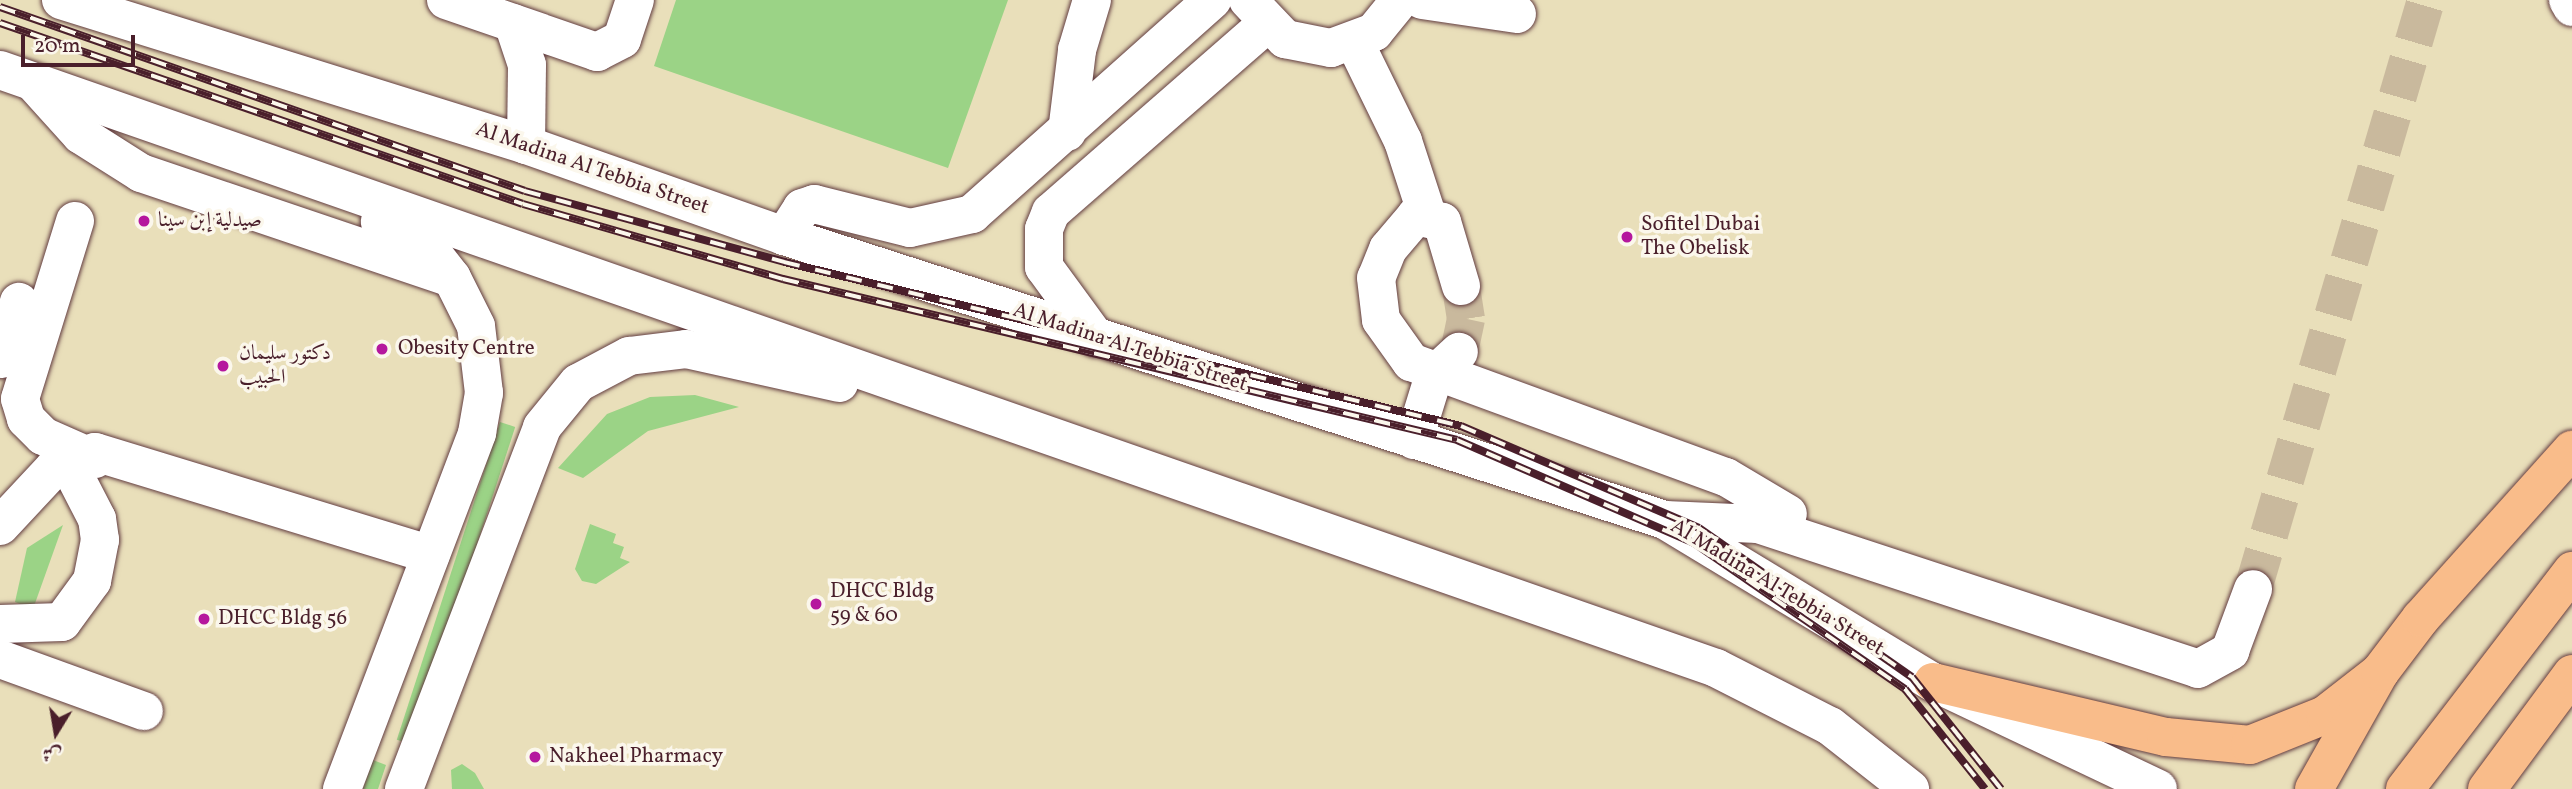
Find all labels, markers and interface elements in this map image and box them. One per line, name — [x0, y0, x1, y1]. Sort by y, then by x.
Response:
scale bar — [24, 21, 138, 65]
text: 20 m — [34, 32, 80, 61]
street label: Al Madina Al Tebbia Street — [472, 117, 712, 221]
place label: صيدلية إبن سينا — [158, 208, 262, 234]
place label: Sofitel Dubai The Obelisk — [1641, 212, 1760, 262]
marker: صيدلية إبن سينا — [136, 213, 152, 229]
marker: Sofitel Dubai The Obelisk — [1619, 229, 1635, 245]
street label: Al Madina Al Tebbia Street — [1009, 298, 1251, 398]
place label: Obesity Centre — [398, 336, 535, 362]
marker: Obesity Centre — [372, 339, 392, 359]
place label: دكتور سليمان الحبيب — [239, 341, 331, 391]
marker: دكتور سليمان الحبيب — [213, 356, 233, 376]
street label: Al Madina Al Tebbia Street — [1665, 514, 1889, 662]
place label: DHCC Bldg 59 & 60 — [830, 579, 934, 629]
marker: DHCC Bldg 59 & 60 — [808, 596, 824, 612]
place label: DHCC Bldg 56 — [218, 606, 347, 632]
marker: DHCC Bldg 56 — [196, 611, 212, 627]
north arrow — [21, 698, 91, 768]
text: ش — [40, 739, 64, 768]
place label: Nakheel Pharmacy — [549, 744, 723, 770]
marker: Nakheel Pharmacy — [527, 749, 543, 765]

